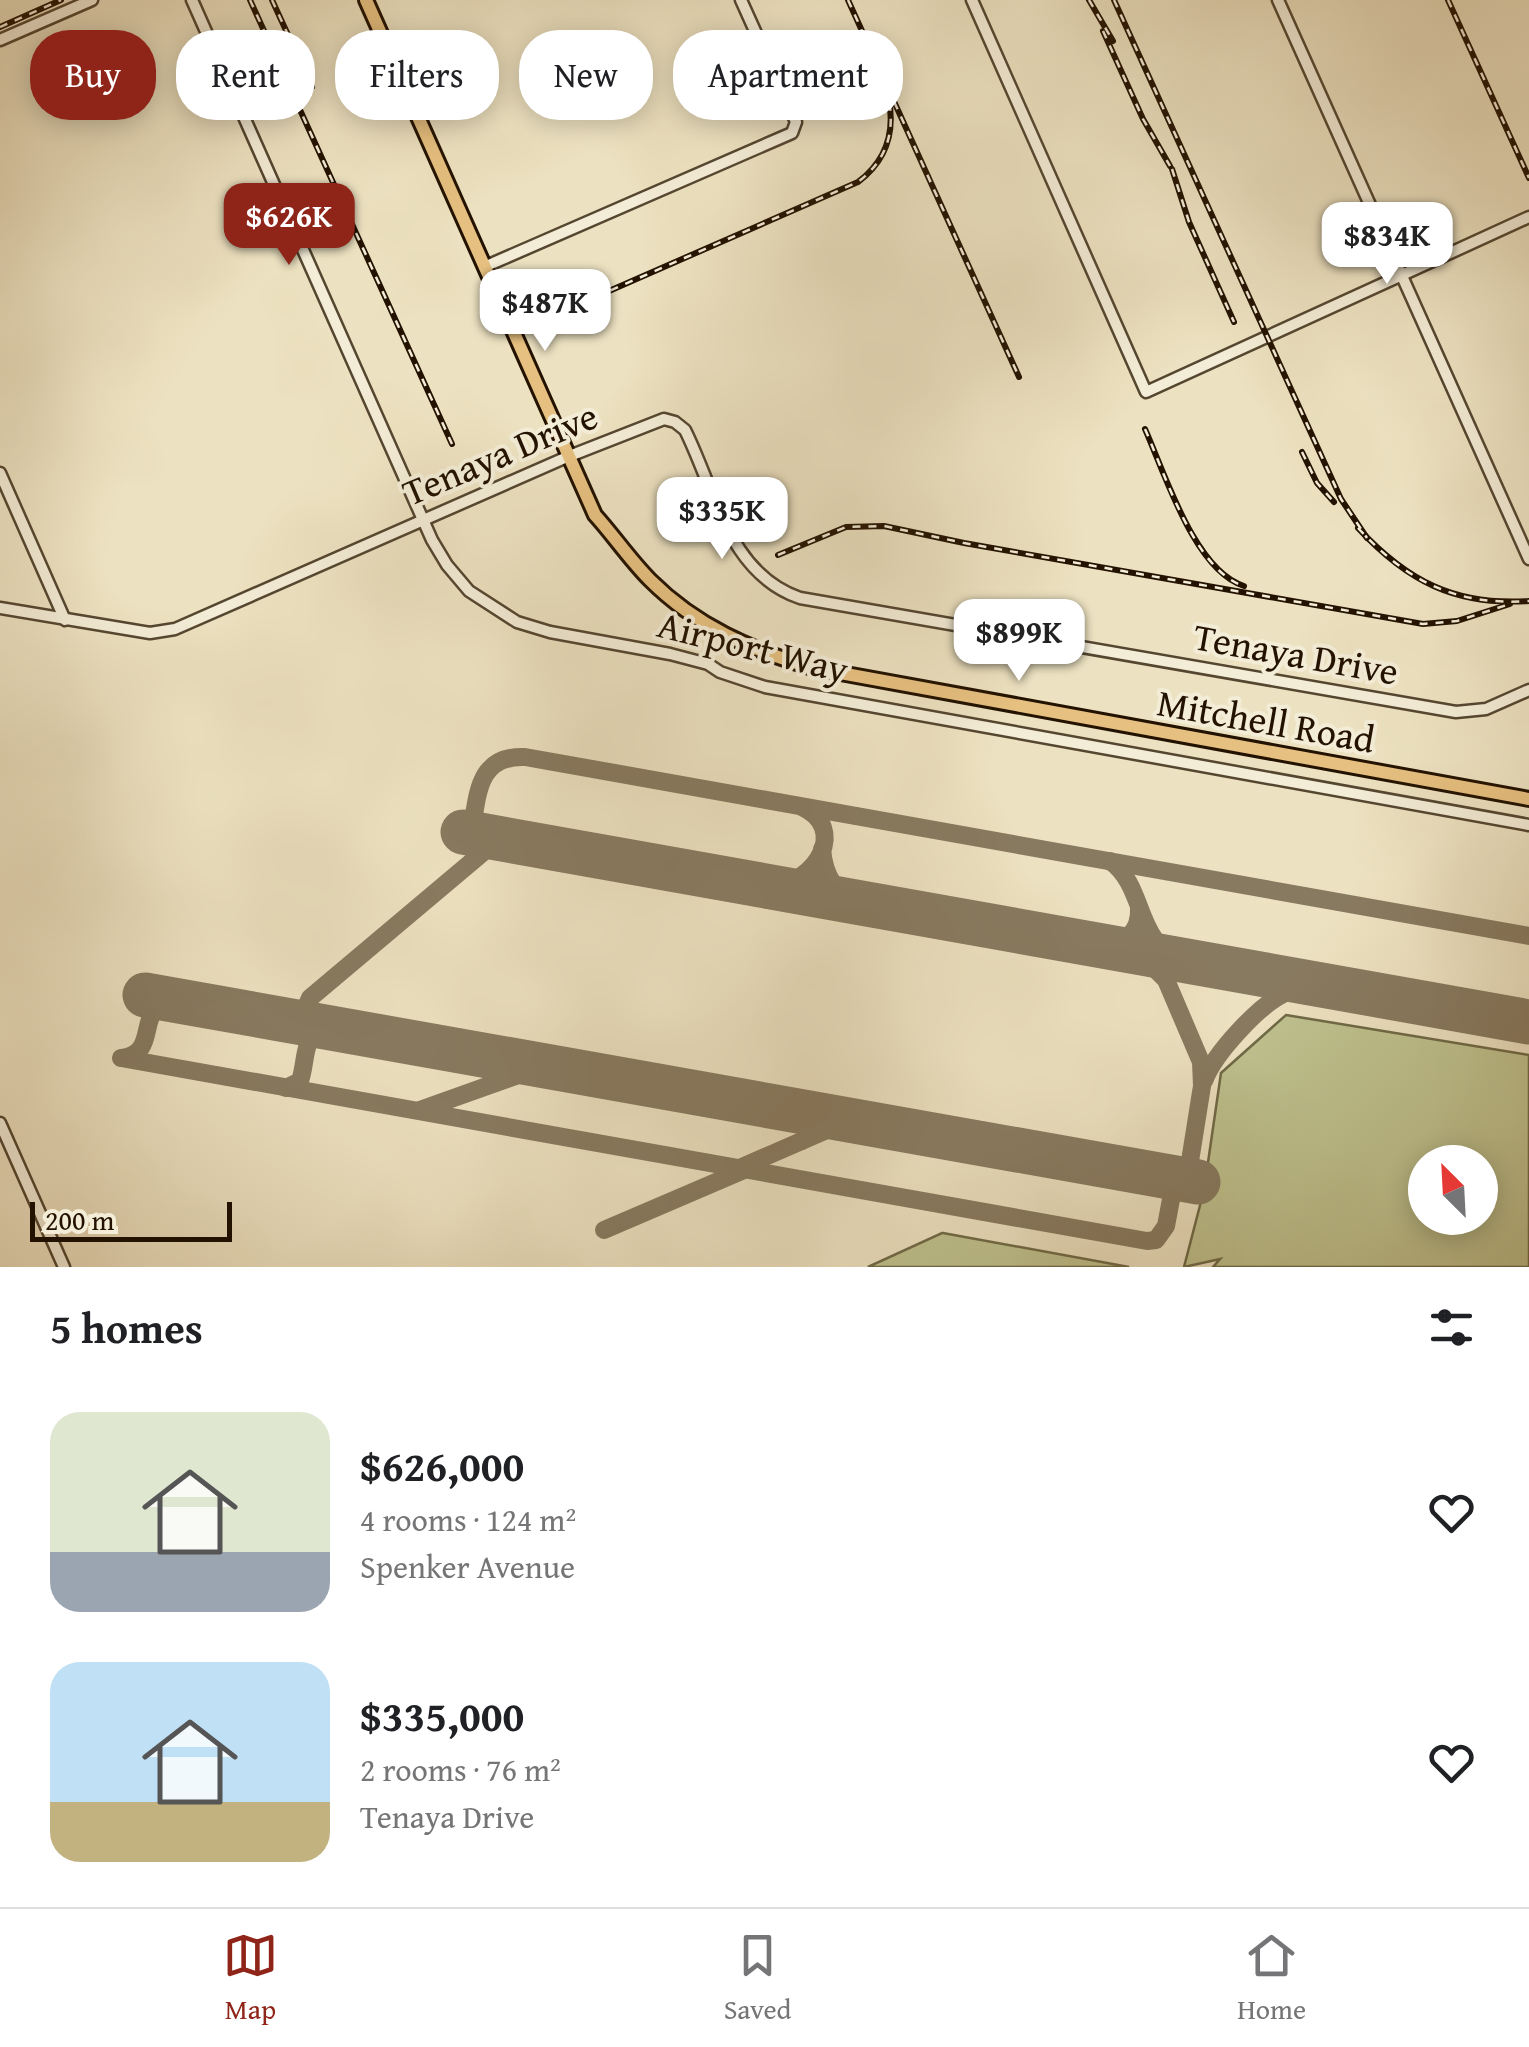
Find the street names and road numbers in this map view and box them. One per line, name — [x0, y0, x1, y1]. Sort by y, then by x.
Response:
street label: Tenaya Drive — [393, 387, 606, 519]
street label: Airport Way — [652, 595, 854, 697]
street label: Tenaya Drive — [1189, 607, 1403, 699]
street label: Mitchell Road — [1153, 673, 1380, 767]

